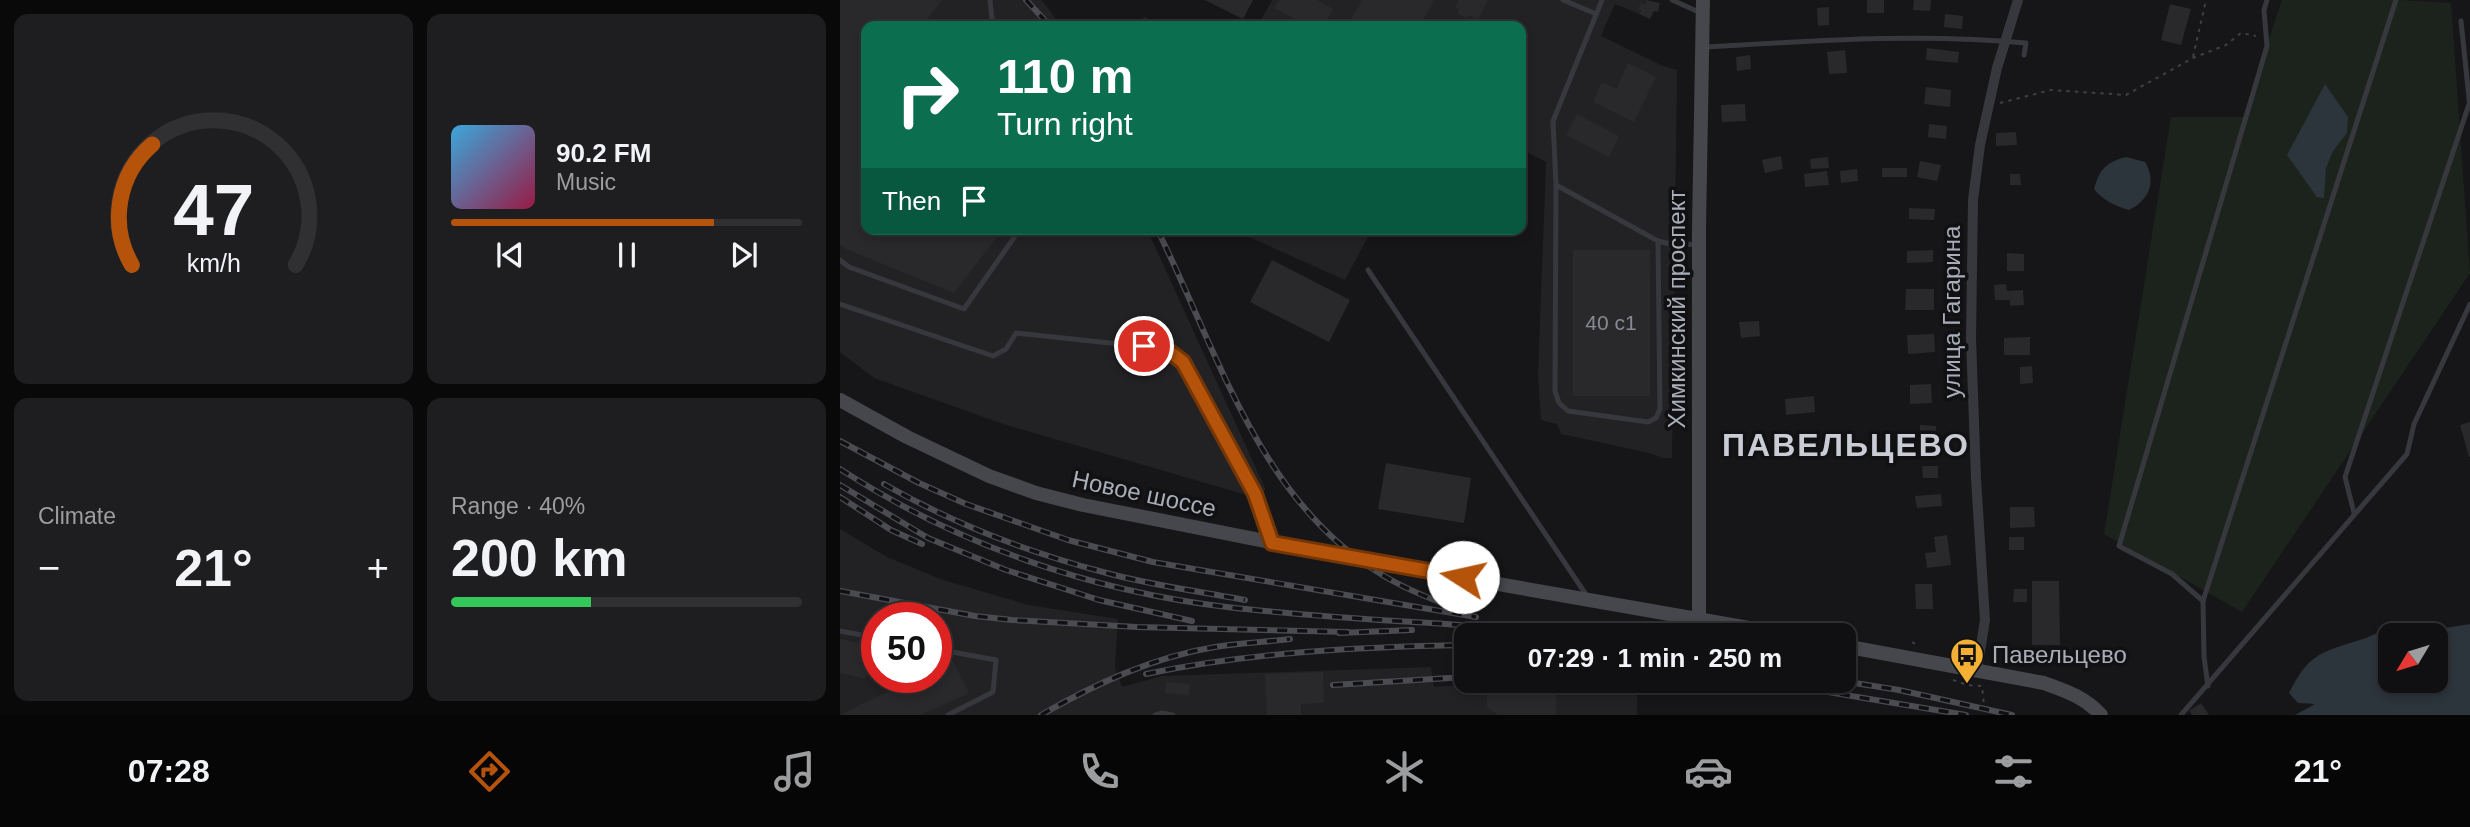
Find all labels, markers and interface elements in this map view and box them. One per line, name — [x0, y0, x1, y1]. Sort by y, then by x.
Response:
icon: right — [882, 49, 973, 140]
text: 110 m — [997, 49, 1133, 103]
text: Turn right — [997, 106, 1133, 142]
text: 90.2 FM — [556, 138, 651, 168]
text: Music — [556, 169, 616, 195]
text: 47 — [173, 170, 254, 251]
icon: arrive — [955, 182, 993, 220]
text: Then — [882, 186, 941, 216]
street label: Химкинский проспект — [1663, 190, 1690, 428]
street label: улица Гагарина — [1938, 225, 1965, 398]
icon: previous — [491, 236, 529, 274]
icon: pause — [608, 236, 646, 274]
icon: next — [725, 236, 763, 274]
text: km/h — [186, 249, 241, 277]
house number: 40 с1 — [1585, 311, 1637, 334]
pin — [1114, 316, 1174, 376]
icon: arrive — [1125, 327, 1163, 365]
district label: ПАВЕЛЬЦЕВО — [1722, 427, 1970, 463]
street label: Новое шоссе — [1070, 465, 1219, 522]
text: Range · 40% — [451, 493, 585, 519]
text: Climate — [38, 503, 116, 529]
text: 200 km — [451, 529, 627, 587]
text: 21° — [174, 539, 253, 597]
position arrow — [1426, 540, 1500, 614]
text: − — [38, 547, 60, 589]
text: + — [367, 547, 389, 589]
speed limit sign: 50 — [861, 602, 952, 693]
north arrow — [2378, 623, 2448, 693]
map controls — [2378, 623, 2448, 693]
bus stop icon: Павельцево — [1948, 636, 1986, 685]
place label: Павельцево — [1992, 641, 2127, 668]
text: 07:29 · 1 min · 250 m — [1528, 643, 1782, 673]
icon: directions — [465, 747, 514, 796]
icon: music — [770, 747, 819, 796]
icon: phone — [1075, 747, 1124, 796]
icon: climate — [1380, 747, 1429, 796]
icon: car — [1684, 747, 1733, 796]
icon: filters — [1989, 747, 2038, 796]
text: 07:28 — [128, 753, 210, 789]
text: 21° — [2294, 753, 2342, 789]

